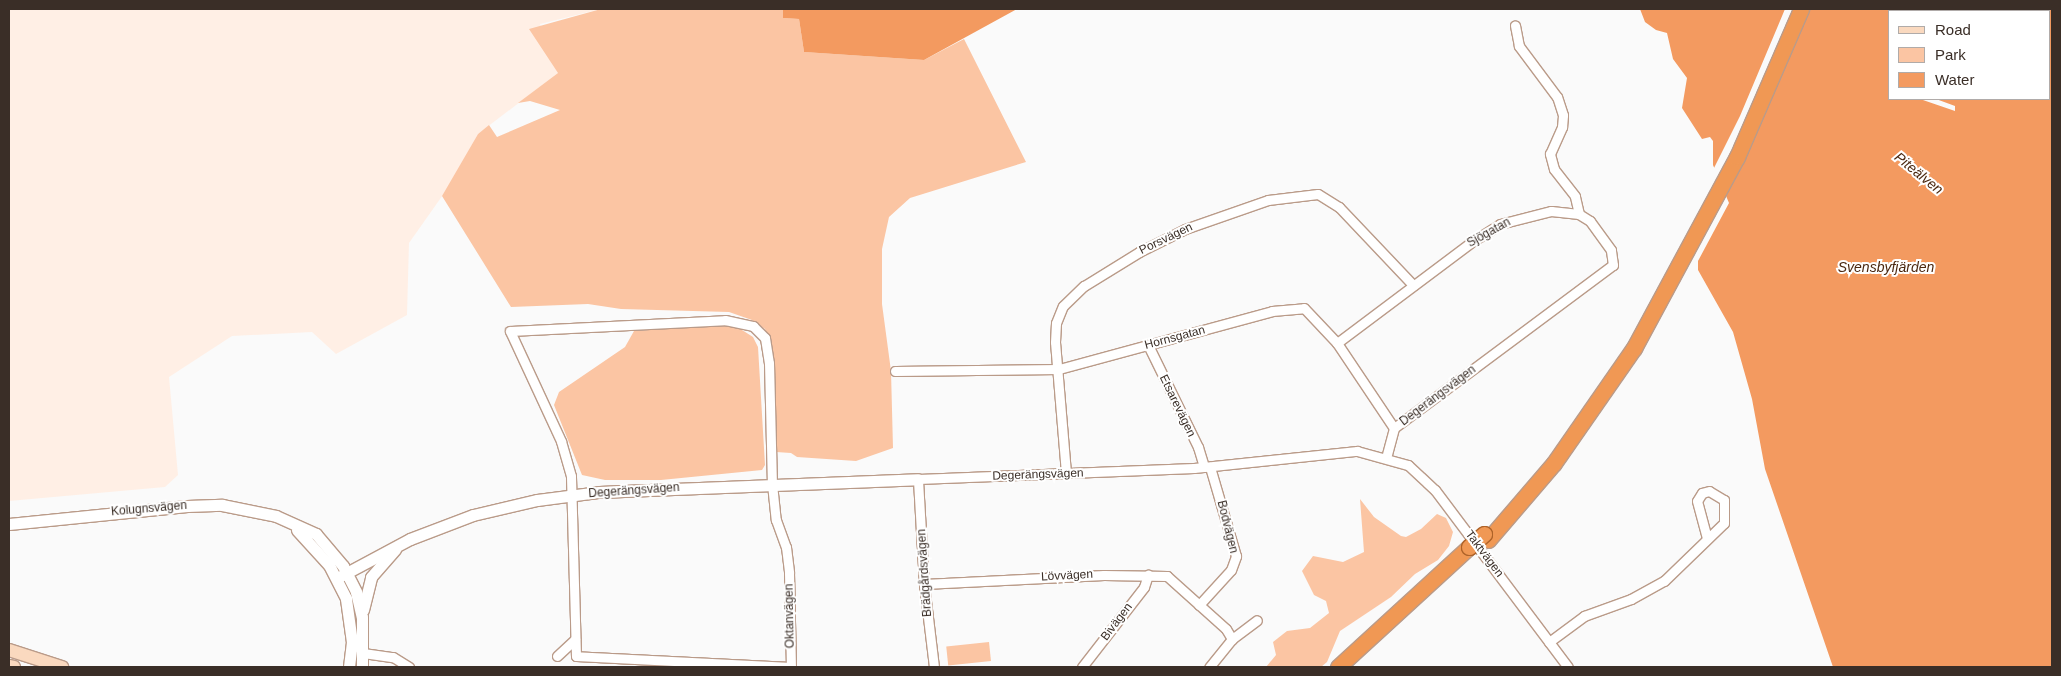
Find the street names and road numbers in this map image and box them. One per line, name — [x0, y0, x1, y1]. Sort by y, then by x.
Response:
street label: Sjögatan — [1465, 215, 1513, 251]
street label: Porsvägen — [1137, 220, 1195, 258]
street label: Hornsgatan — [1143, 323, 1207, 353]
street label: Degerängsvägen — [1397, 363, 1479, 429]
street label: Etsarevägen — [1156, 373, 1198, 439]
street label: Degerängsvägen — [992, 466, 1084, 484]
street label: Degerängsvägen — [588, 481, 680, 501]
street label: Kolugnsvägen — [110, 499, 188, 519]
street label: Bodvägen — [1213, 499, 1241, 555]
street label: Taktvägen — [1462, 528, 1506, 580]
street label: Brädgårdsvägen — [915, 529, 935, 617]
street label: Lövvägen — [1041, 567, 1093, 585]
street label: Oktanvägen — [782, 584, 798, 648]
street label: Bivägen — [1098, 600, 1136, 644]

